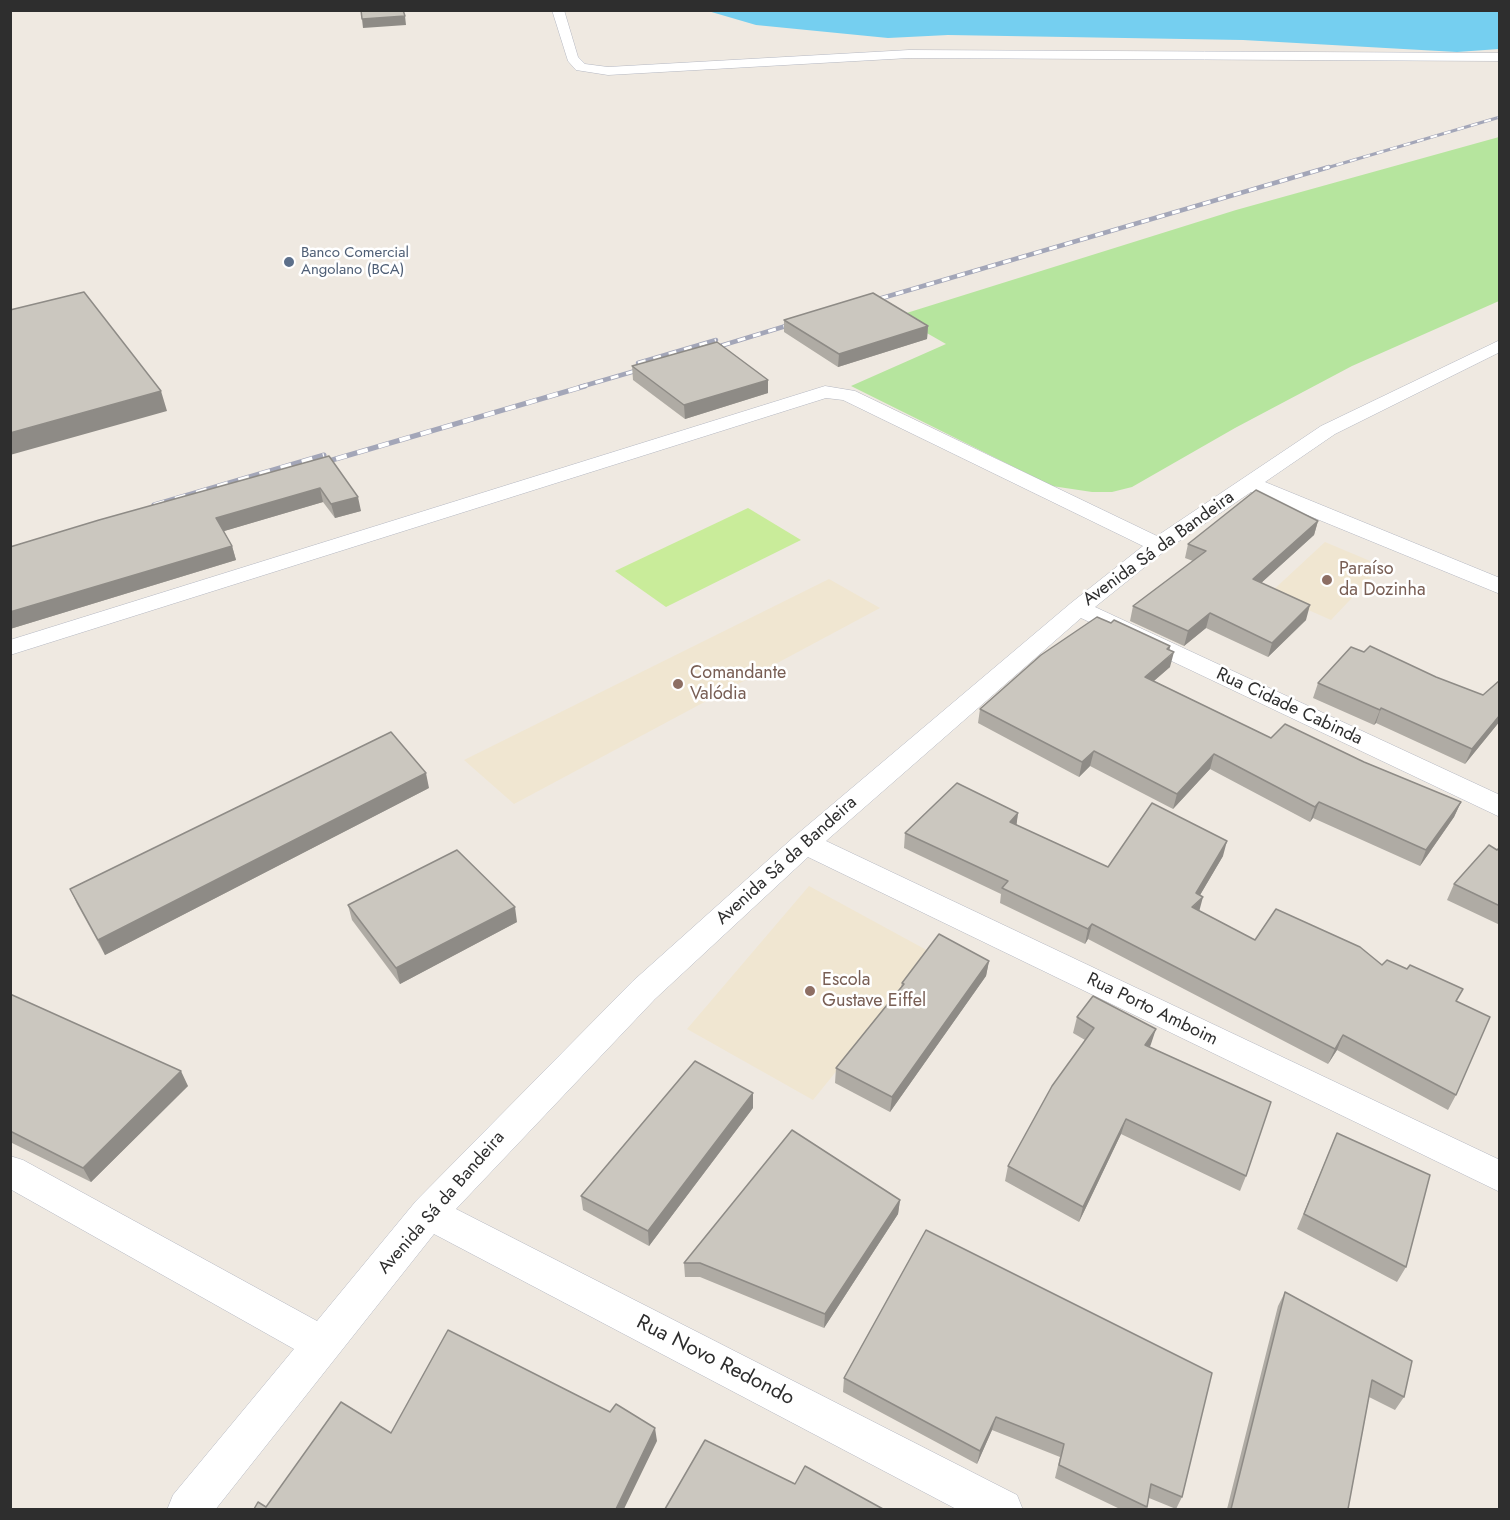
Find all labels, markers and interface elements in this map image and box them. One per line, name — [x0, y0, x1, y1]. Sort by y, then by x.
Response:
place label: Banco Comercial Angolano (BCA) — [301, 244, 409, 279]
marker: Banco Comercial Angolano (BCA) — [282, 255, 296, 269]
street label: Avenida Sá da Bandeira — [1079, 487, 1239, 611]
place label: Paraíso da Dozinha — [1339, 559, 1426, 602]
marker: Paraíso da Dozinha — [1320, 573, 1334, 587]
place label: Comandante Valódia — [690, 663, 786, 706]
street label: Rua Cidade Cabinda — [1213, 664, 1365, 750]
marker: Comandante Valódia — [671, 677, 685, 691]
street label: Avenida Sá da Bandeira — [712, 792, 862, 930]
street label: Rua Porto Amboim — [1083, 969, 1221, 1051]
place label: Escola Gustave Eiffel — [822, 970, 926, 1012]
marker: Escola Gustave Eiffel — [803, 984, 817, 998]
street label: Avenida Sá da Bandeira — [374, 1127, 510, 1279]
street label: Rua Novo Redondo — [632, 1310, 798, 1412]

